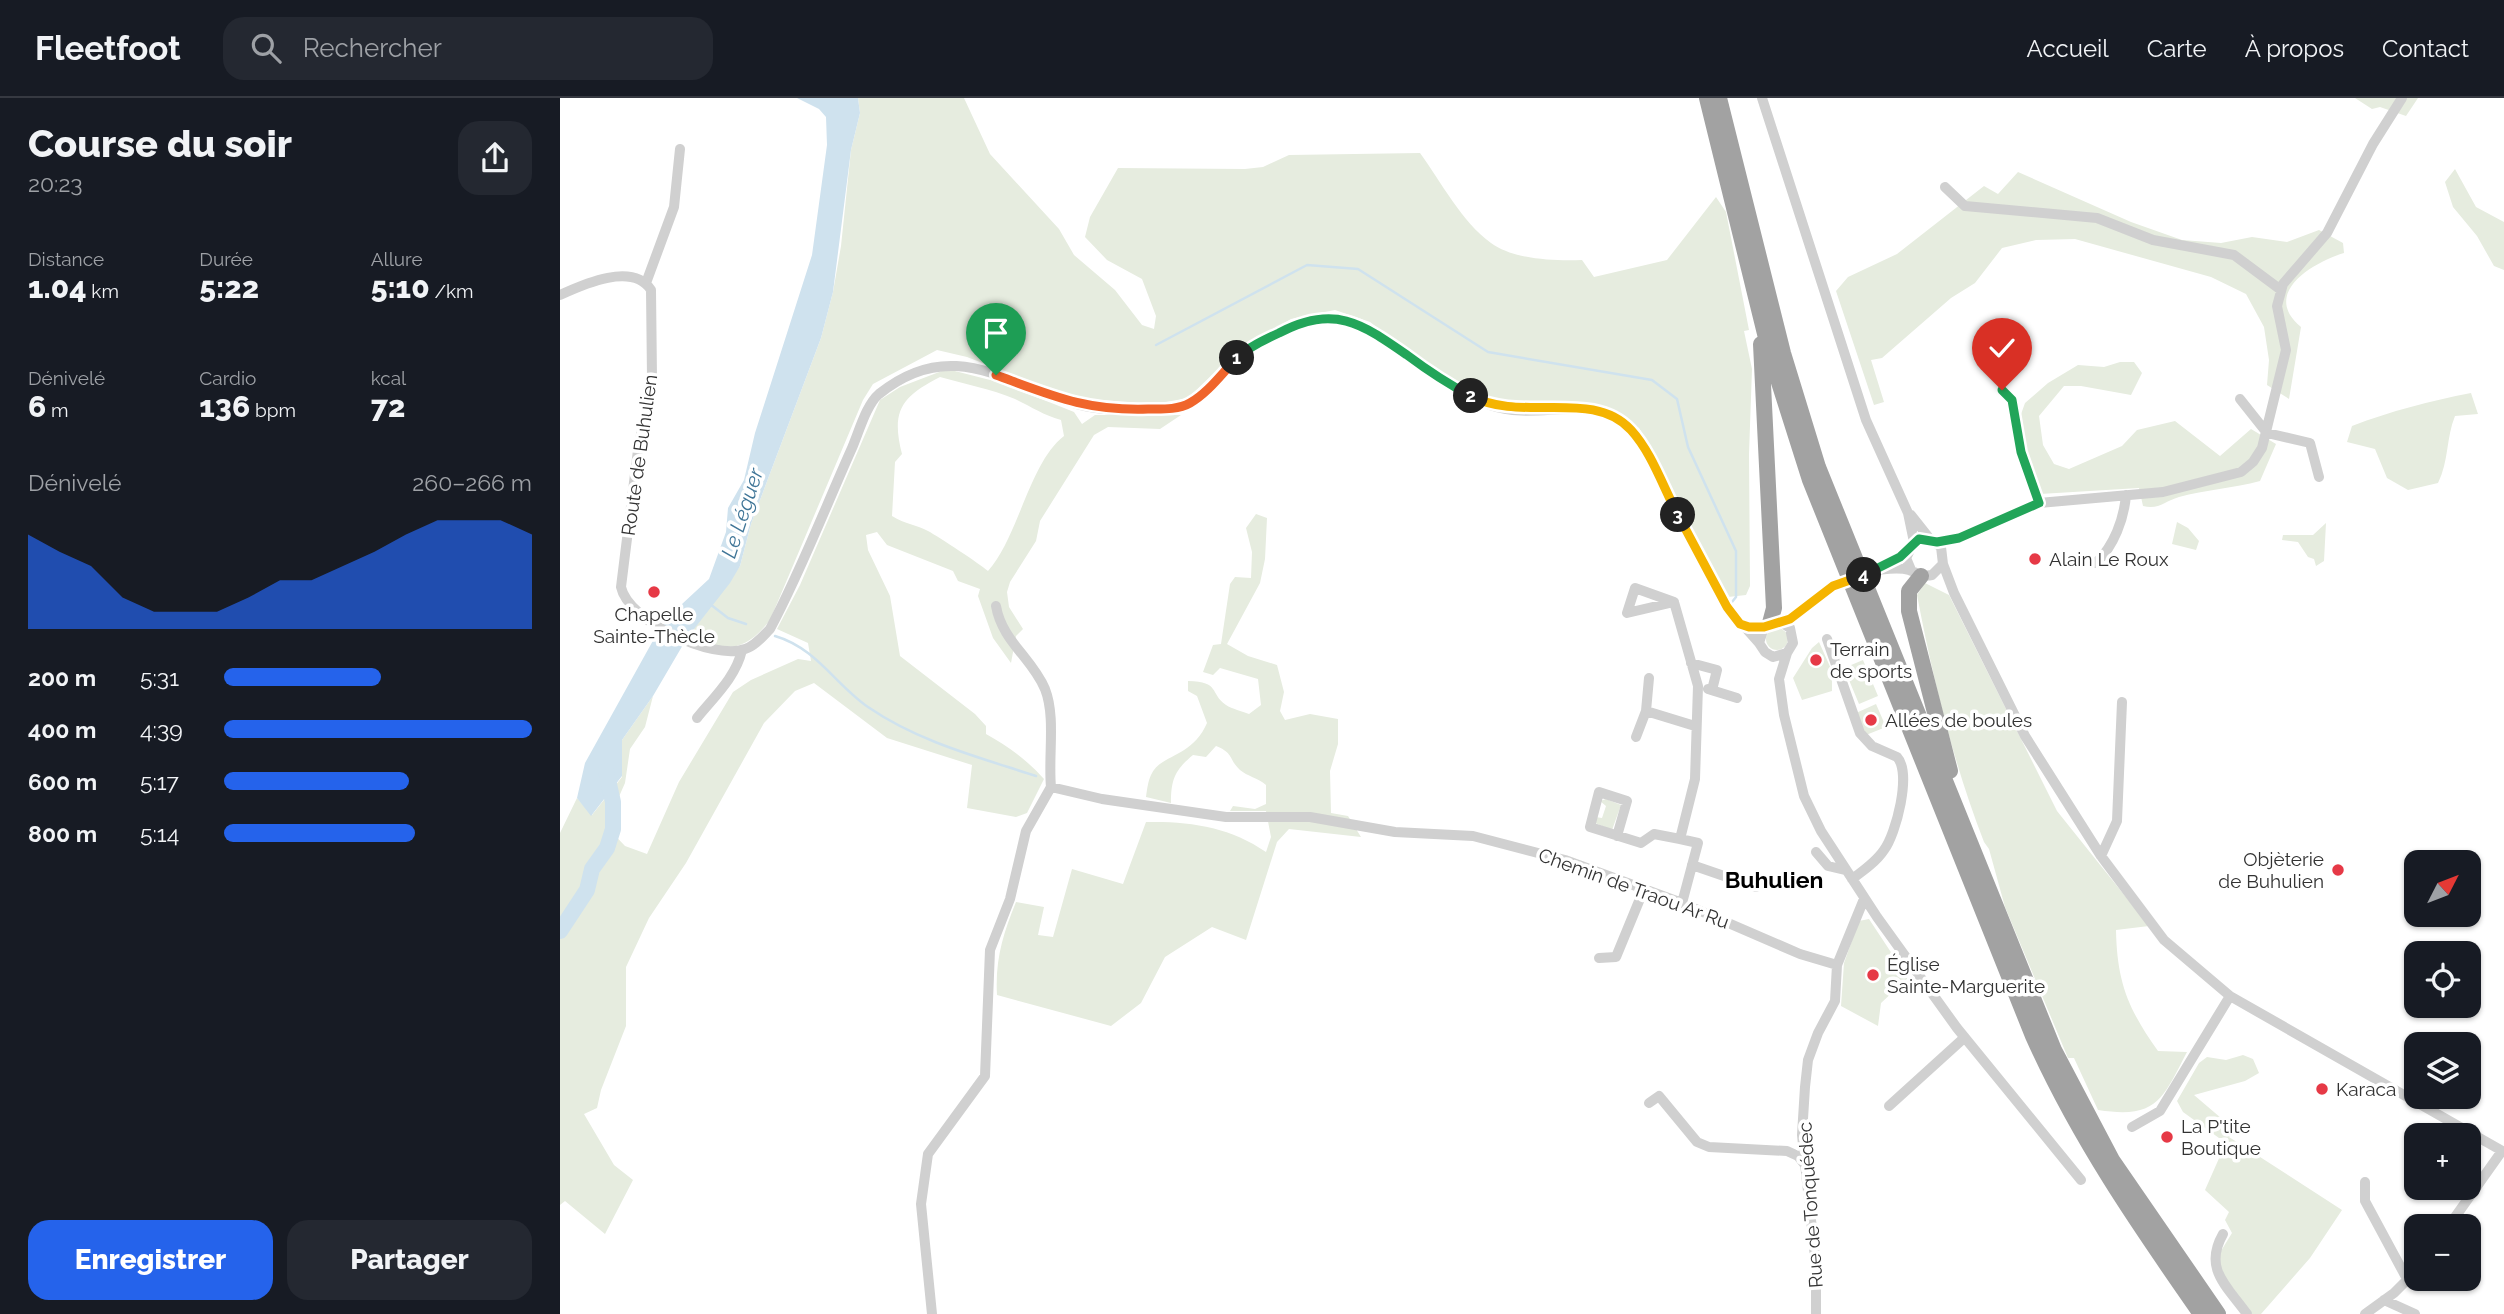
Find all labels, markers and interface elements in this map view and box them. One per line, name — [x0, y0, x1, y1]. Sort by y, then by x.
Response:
search box — [223, 17, 713, 80]
text: Fleetfoot — [35, 29, 181, 68]
icon: search — [247, 29, 285, 67]
text: Rechercher — [303, 33, 442, 63]
text: Accueil — [2027, 34, 2109, 63]
text: Carte — [2147, 34, 2207, 63]
text: À propos — [2245, 34, 2344, 63]
text: Contact — [2382, 34, 2469, 63]
text: Course du soir — [28, 121, 292, 166]
button: share — [458, 121, 532, 195]
text: 20:23 — [28, 170, 83, 197]
text: Distance — [28, 248, 104, 270]
text: Durée — [199, 248, 253, 270]
text: Allure — [371, 248, 423, 270]
text: 1.04 — [28, 270, 86, 305]
text: 5:22 — [199, 270, 259, 305]
text: 5:10 — [371, 270, 430, 305]
text: km — [86, 280, 119, 302]
text: /km — [430, 280, 473, 302]
pin — [966, 303, 1026, 375]
icon: arrive — [977, 314, 1015, 352]
pin — [1972, 318, 2032, 390]
icon: check — [1983, 329, 2021, 367]
pin: 1 — [1220, 341, 1254, 376]
text: 1 — [1232, 346, 1241, 368]
text: Dénivelé — [28, 367, 105, 389]
text: Cardio — [199, 367, 256, 389]
text: kcal — [371, 367, 406, 389]
street label: Route de Buhulien — [617, 373, 661, 537]
pin: 2 — [1454, 378, 1488, 414]
text: 2 — [1465, 384, 1476, 406]
text: 6 — [28, 389, 46, 424]
text: 136 — [199, 389, 250, 424]
text: 72 — [371, 389, 405, 424]
text: m — [46, 399, 69, 421]
text: bpm — [250, 399, 296, 421]
water label: Le Léguer — [716, 464, 768, 561]
text: Dénivelé — [28, 469, 121, 496]
text: 260–266 m — [412, 469, 532, 496]
pin: 3 — [1660, 498, 1696, 532]
text: 3 — [1672, 503, 1683, 525]
place label: Alain Le Roux — [2049, 548, 2169, 570]
marker: Alain Le Roux — [2027, 551, 2043, 567]
pin: 4 — [1846, 558, 1882, 592]
text: 4 — [1858, 563, 1869, 585]
marker: Chapelle Sainte-Thècle — [646, 584, 662, 600]
place label: Chapelle Sainte-Thècle — [593, 603, 715, 647]
place label: Terrain de sports — [1830, 638, 1912, 682]
marker: Terrain de sports — [1808, 652, 1824, 668]
text: 200 m — [28, 664, 96, 691]
text: 5:31 — [140, 664, 179, 691]
place label: Allées de boules — [1885, 709, 2032, 731]
marker: Allées de boules — [1863, 712, 1879, 728]
text: 400 m — [28, 716, 96, 743]
text: 4:39 — [140, 716, 183, 743]
text: 600 m — [28, 768, 97, 795]
text: 5:17 — [140, 768, 179, 795]
text: 800 m — [28, 820, 97, 847]
text: 5:14 — [140, 820, 179, 847]
street label: Chemin de Traou Ar Ru — [1536, 843, 1732, 933]
place label: Objèterie de Buhulien — [2218, 848, 2324, 892]
north arrow — [2404, 850, 2482, 928]
map controls — [2404, 850, 2481, 1291]
marker: Objèterie de Buhulien — [2330, 862, 2346, 878]
district label: Buhulien — [1725, 866, 1823, 893]
button: locate — [2404, 941, 2481, 1018]
place label: Église Sainte-Marguerite — [1887, 953, 2045, 997]
marker: Église Sainte-Marguerite — [1865, 967, 1881, 983]
button: layers — [2404, 1032, 2481, 1109]
place label: Karaca — [2336, 1078, 2396, 1100]
marker: Karaca — [2314, 1081, 2330, 1097]
place label: La P'tite Boutique — [2181, 1115, 2261, 1159]
street label: Rue de Tonquédec — [1793, 1121, 1827, 1289]
button: + — [2404, 1123, 2481, 1200]
marker: La P'tite Boutique — [2159, 1129, 2175, 1145]
button: − — [2404, 1214, 2481, 1291]
button: Enregistrer — [28, 1220, 273, 1300]
button: Partager — [287, 1220, 532, 1300]

